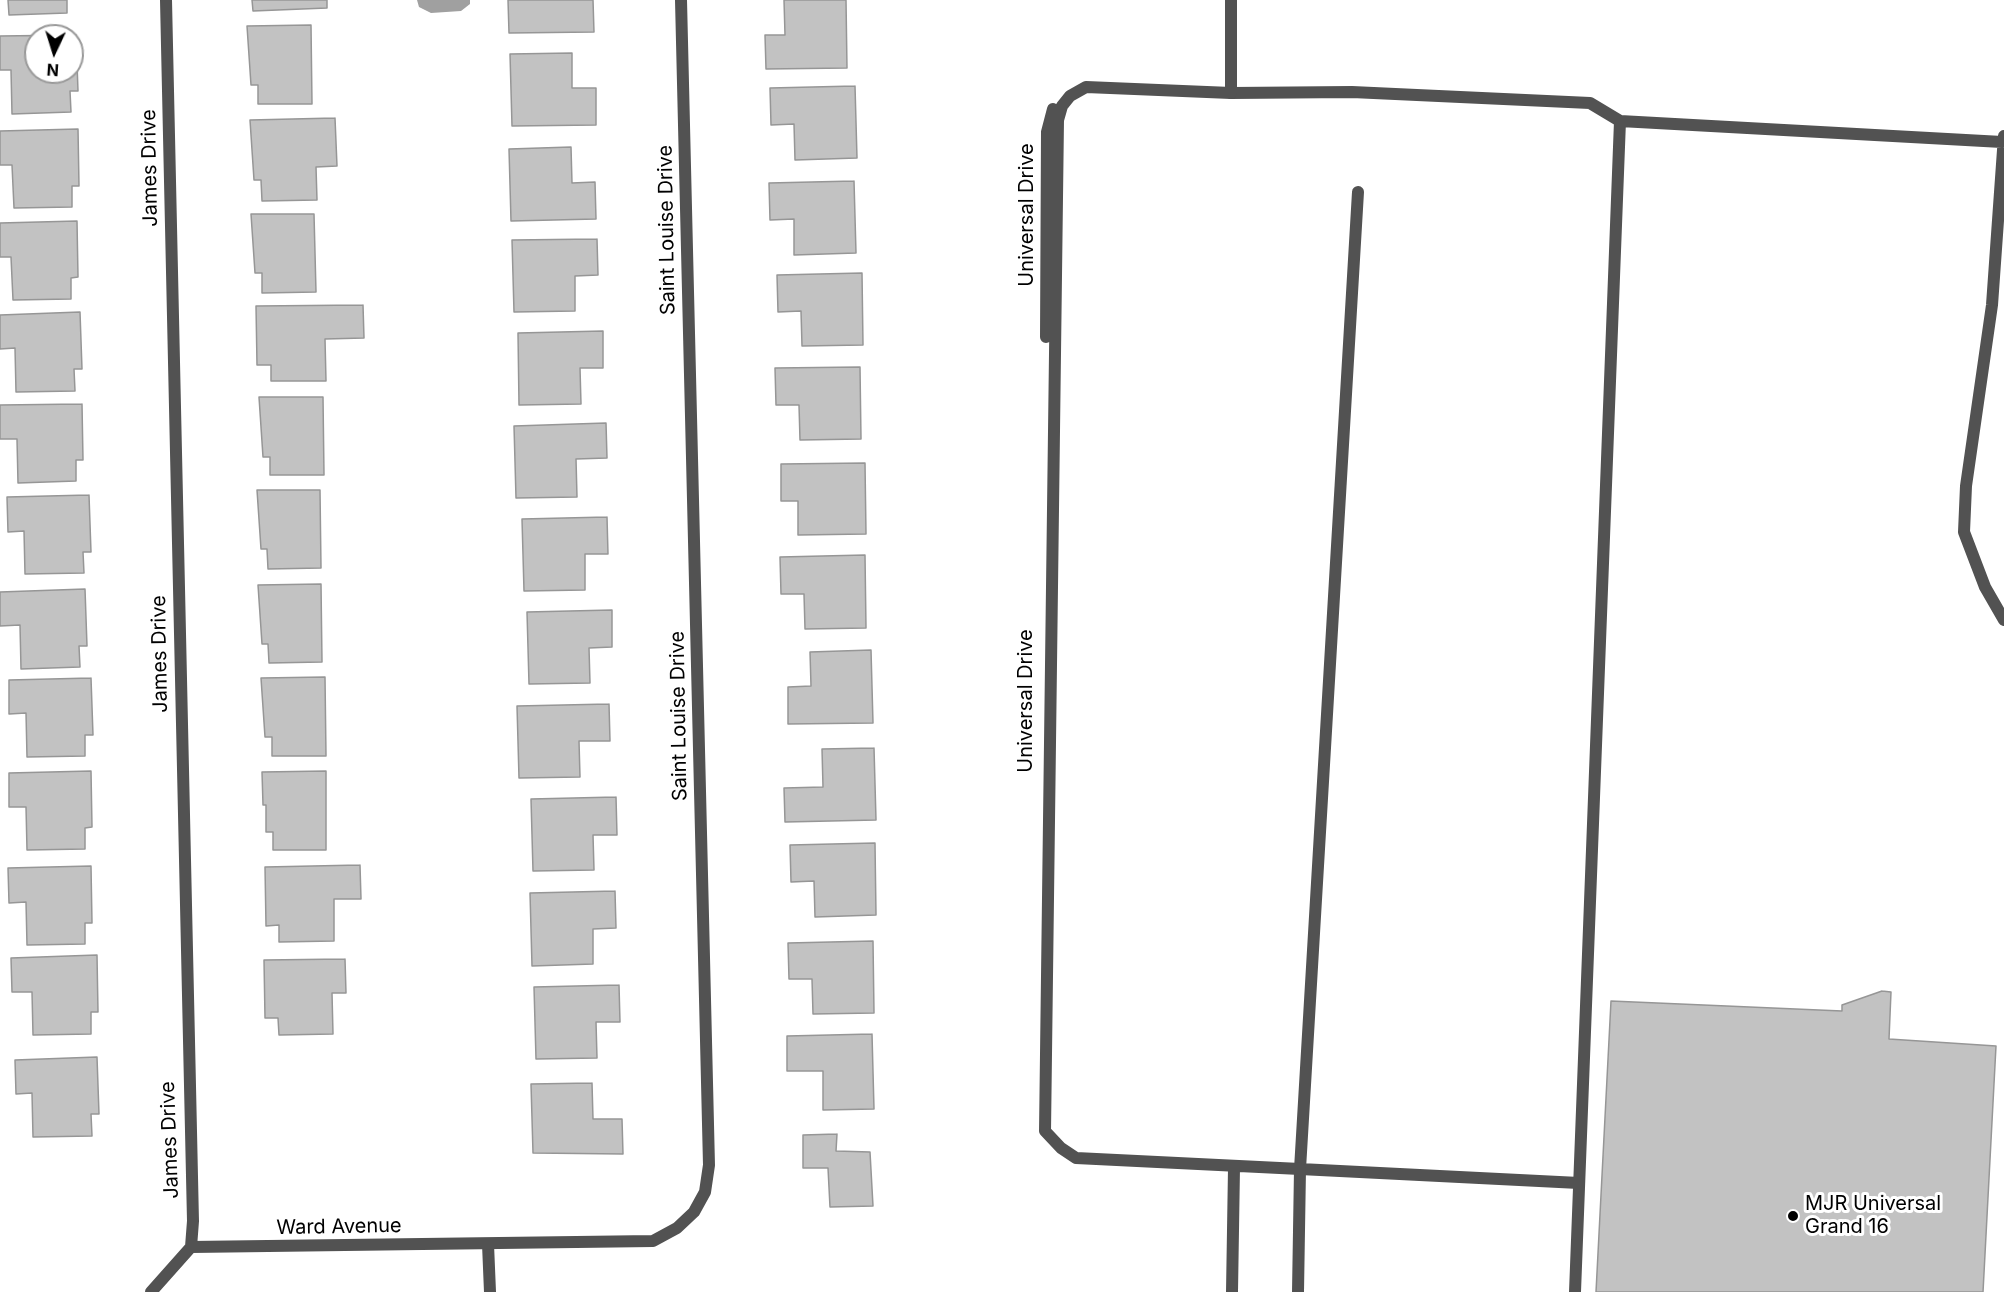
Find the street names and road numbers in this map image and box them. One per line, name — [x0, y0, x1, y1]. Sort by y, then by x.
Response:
street label: James Drive — [137, 109, 163, 227]
street label: Universal Drive — [1015, 143, 1039, 287]
street label: Saint Louise Drive — [654, 145, 680, 315]
street label: James Drive — [147, 595, 173, 713]
street label: Universal Drive — [1014, 629, 1038, 773]
street label: Saint Louise Drive — [666, 631, 692, 801]
street label: James Drive — [156, 1081, 184, 1199]
street label: Ward Avenue — [276, 1214, 402, 1240]

